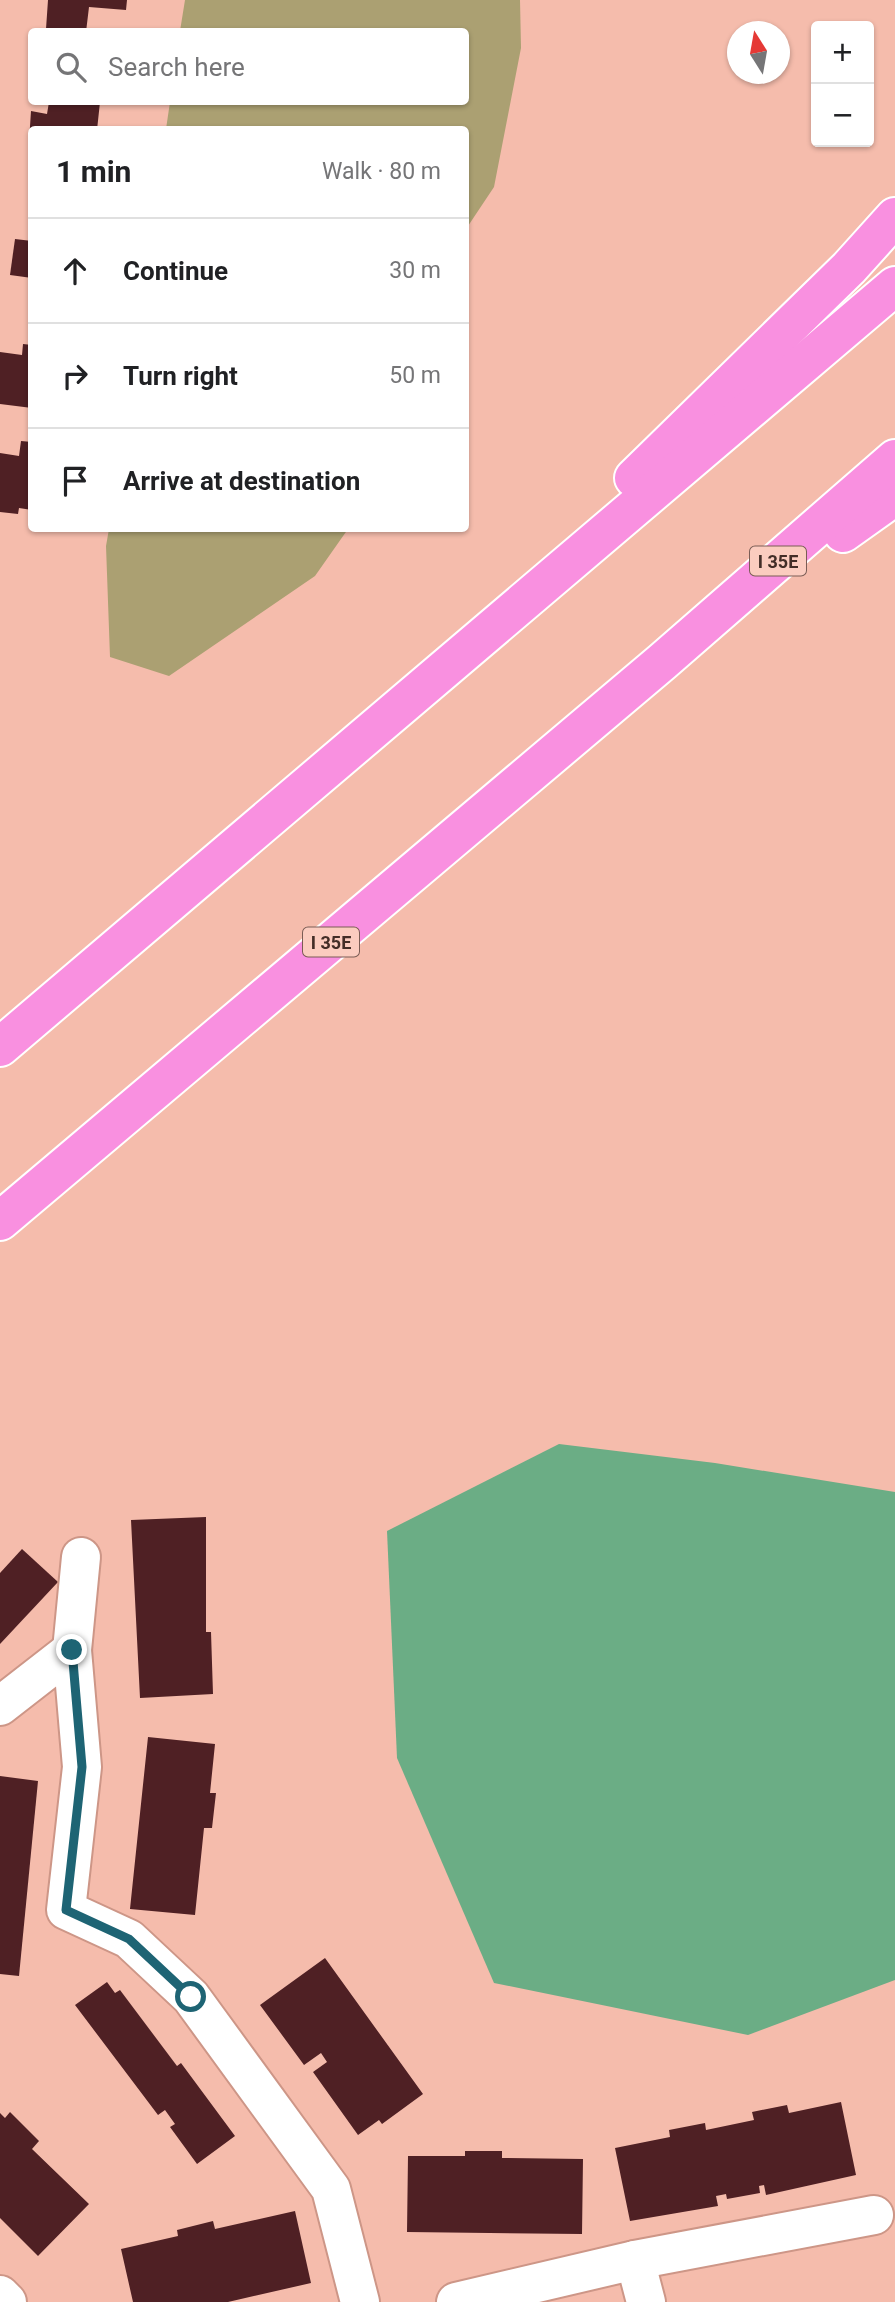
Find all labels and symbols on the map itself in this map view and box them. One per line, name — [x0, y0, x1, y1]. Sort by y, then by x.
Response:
north arrow — [727, 21, 790, 84]
road number: I 35E — [750, 546, 806, 576]
road number: I 35E — [303, 928, 359, 957]
route end — [56, 1634, 87, 1665]
route start — [175, 1981, 206, 2012]

